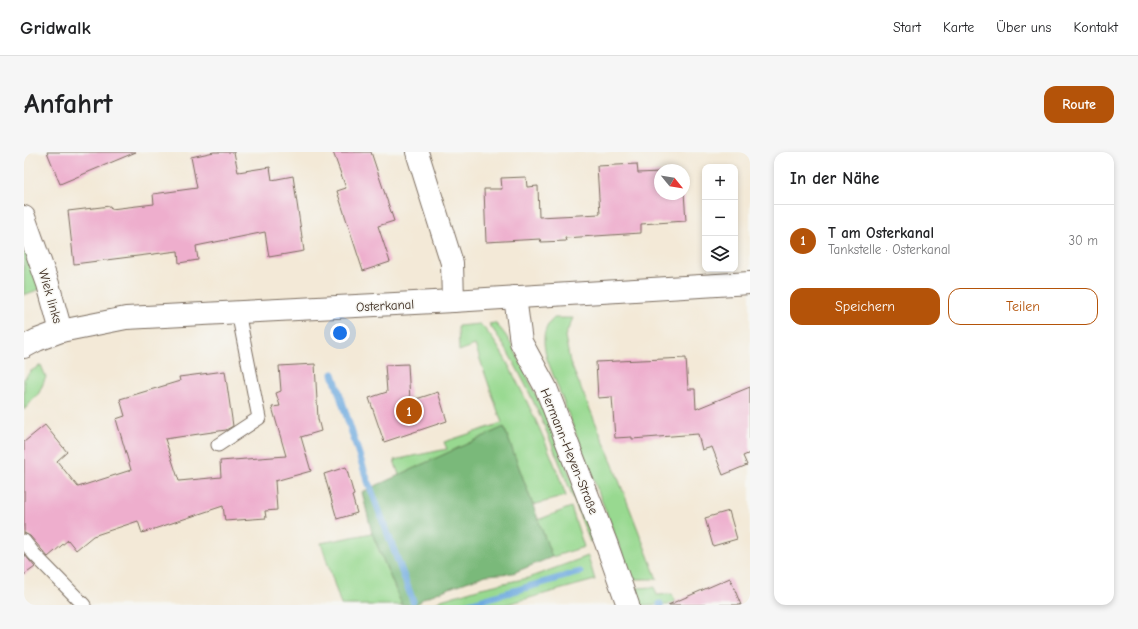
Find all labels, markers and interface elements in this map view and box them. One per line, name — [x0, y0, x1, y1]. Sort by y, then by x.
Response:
text: Gridwalk — [20, 17, 91, 39]
text: Start — [893, 19, 921, 36]
text: Karte — [943, 19, 974, 36]
text: Über uns — [996, 19, 1051, 36]
text: Kontakt — [1073, 19, 1118, 36]
button: Route — [1044, 86, 1114, 123]
text: Anfahrt — [24, 88, 113, 120]
north arrow — [654, 164, 690, 200]
map controls — [702, 164, 738, 272]
button: + — [702, 164, 738, 200]
text: In der Nähe — [790, 169, 879, 188]
button: − — [702, 200, 738, 236]
text: T am Osterkanal — [828, 224, 934, 242]
text: 1 — [800, 233, 806, 248]
text: 30 m — [1068, 233, 1098, 248]
button: layers — [702, 236, 738, 272]
text: Tankstelle · Osterkanal — [828, 242, 950, 257]
street label: Wiek links — [36, 267, 65, 325]
button: Speichern — [790, 288, 940, 325]
button: Teilen — [948, 288, 1098, 325]
street label: Osterkanal — [356, 296, 415, 315]
your location — [330, 323, 350, 343]
street label: Hermann-Heyen-Straße — [537, 386, 602, 517]
pin: 1 — [396, 396, 422, 426]

